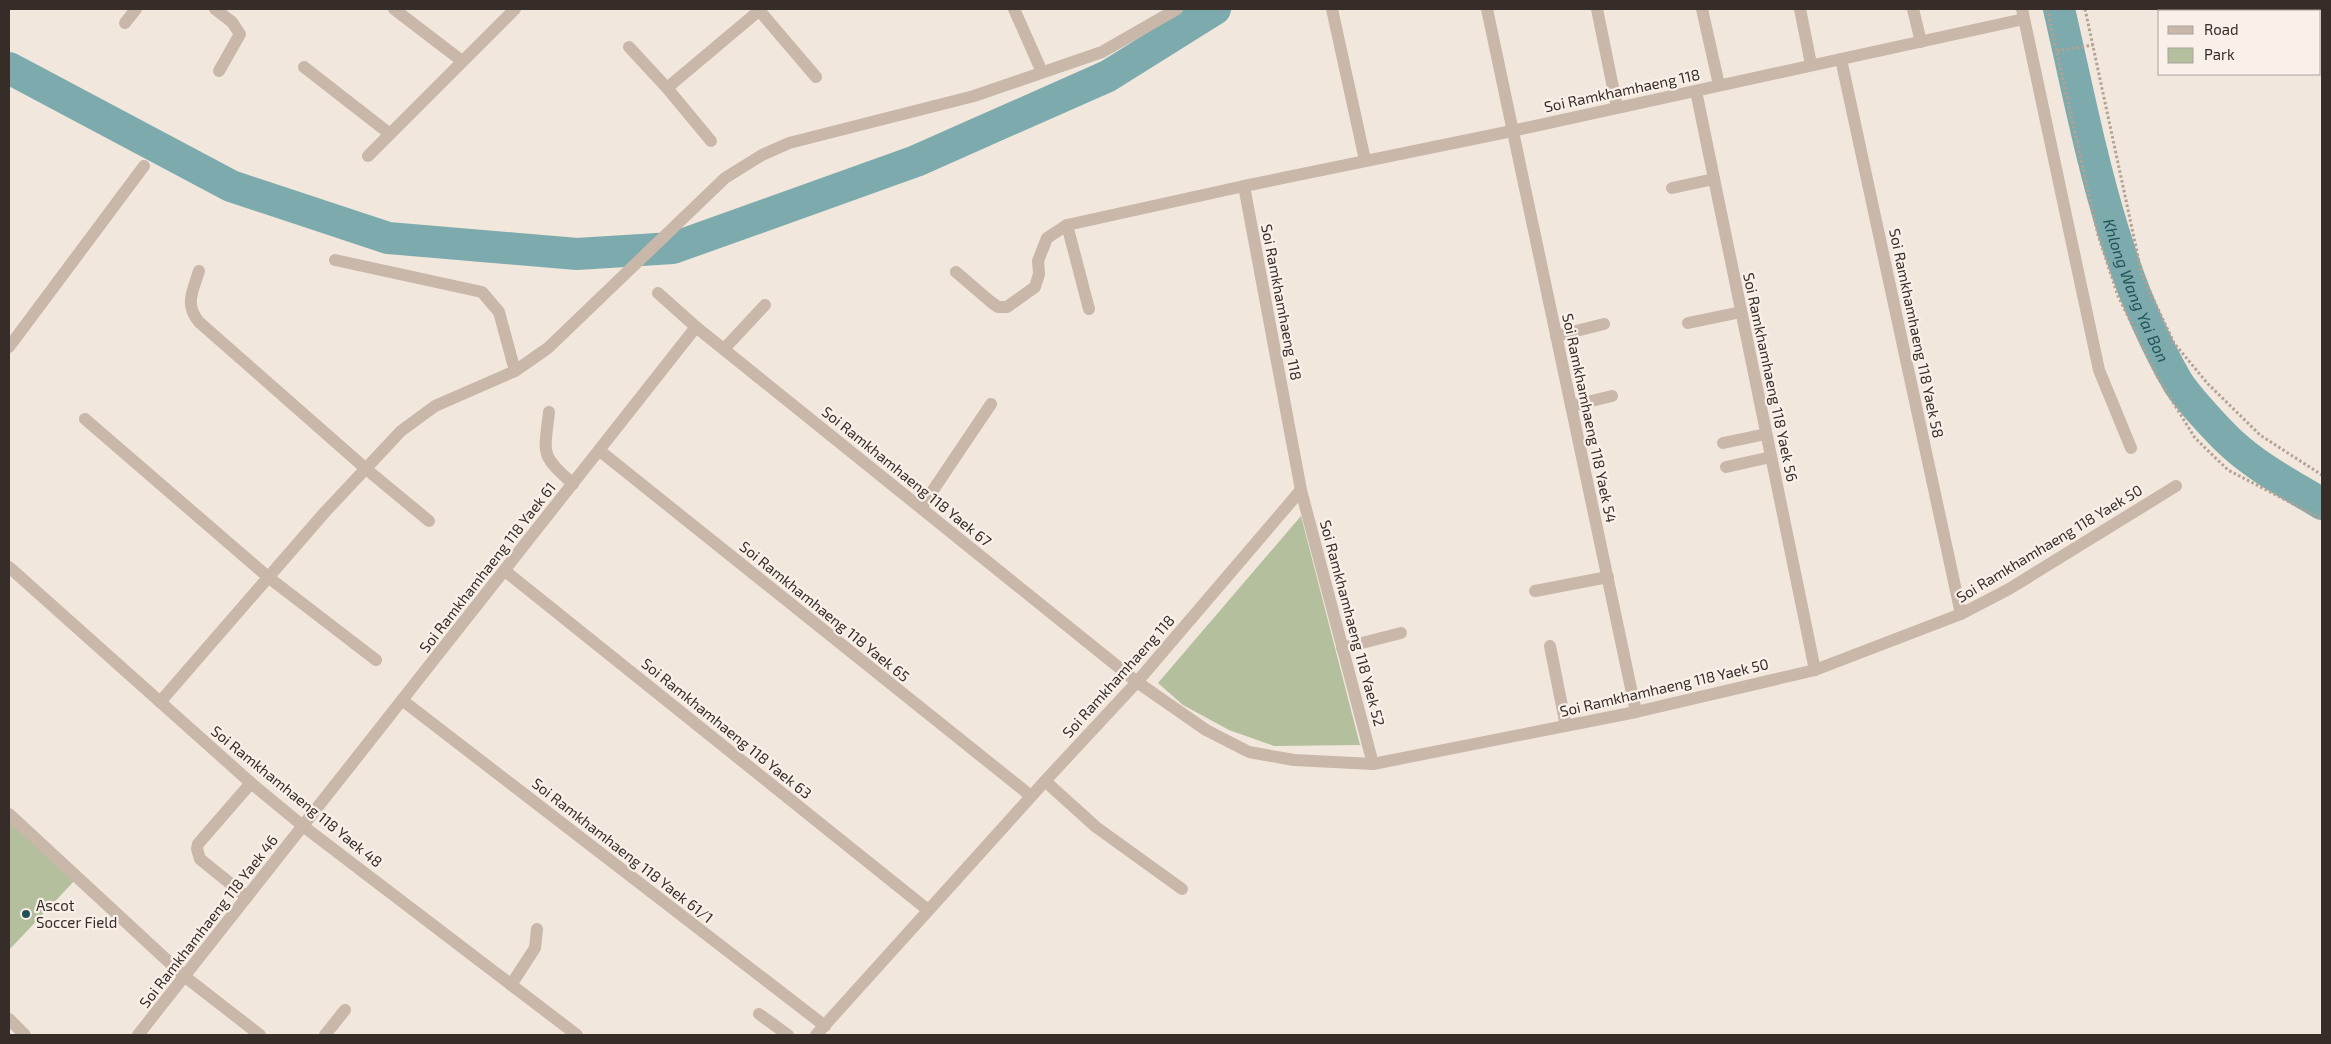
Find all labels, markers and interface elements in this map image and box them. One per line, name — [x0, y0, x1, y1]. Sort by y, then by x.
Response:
legend — [2158, 10, 2321, 75]
text: Road — [2204, 20, 2239, 38]
text: Park — [2204, 45, 2235, 63]
street label: Soi Ramkhamhaeng 118 — [1542, 65, 1702, 115]
water label: Khlong Wang Yai Bon — [2100, 216, 2174, 365]
street label: Soi Ramkhamhaeng 118 — [1258, 222, 1306, 382]
street label: Soi Ramkhamhaeng 118 Yaek 58 — [1886, 227, 1948, 439]
street label: Soi Ramkhamhaeng 118 Yaek 56 — [1740, 271, 1802, 483]
street label: Soi Ramkhamhaeng 118 Yaek 54 — [1559, 312, 1621, 524]
street label: Soi Ramkhamhaeng 118 Yaek 67 — [819, 402, 996, 550]
street label: Soi Ramkhamhaeng 118 Yaek 61 — [415, 478, 559, 656]
street label: Soi Ramkhamhaeng 118 Yaek 50 — [1953, 480, 2145, 606]
street label: Soi Ramkhamhaeng 118 Yaek 52 — [1317, 518, 1389, 728]
street label: Soi Ramkhamhaeng 118 Yaek 65 — [736, 537, 914, 685]
street label: Soi Ramkhamhaeng 118 — [1058, 611, 1178, 741]
street label: Soi Ramkhamhaeng 118 Yaek 63 — [638, 654, 816, 802]
street label: Soi Ramkhamhaeng 118 Yaek 50 — [1558, 654, 1770, 720]
street label: Soi Ramkhamhaeng 118 Yaek 48 — [208, 721, 386, 871]
street label: Soi Ramkhamhaeng 118 Yaek 61/1 — [529, 774, 717, 926]
street label: Soi Ramkhamhaeng 118 Yaek 46 — [135, 831, 281, 1011]
place label: Ascot Soccer Field — [36, 896, 117, 931]
marker: Ascot Soccer Field — [20, 908, 32, 920]

